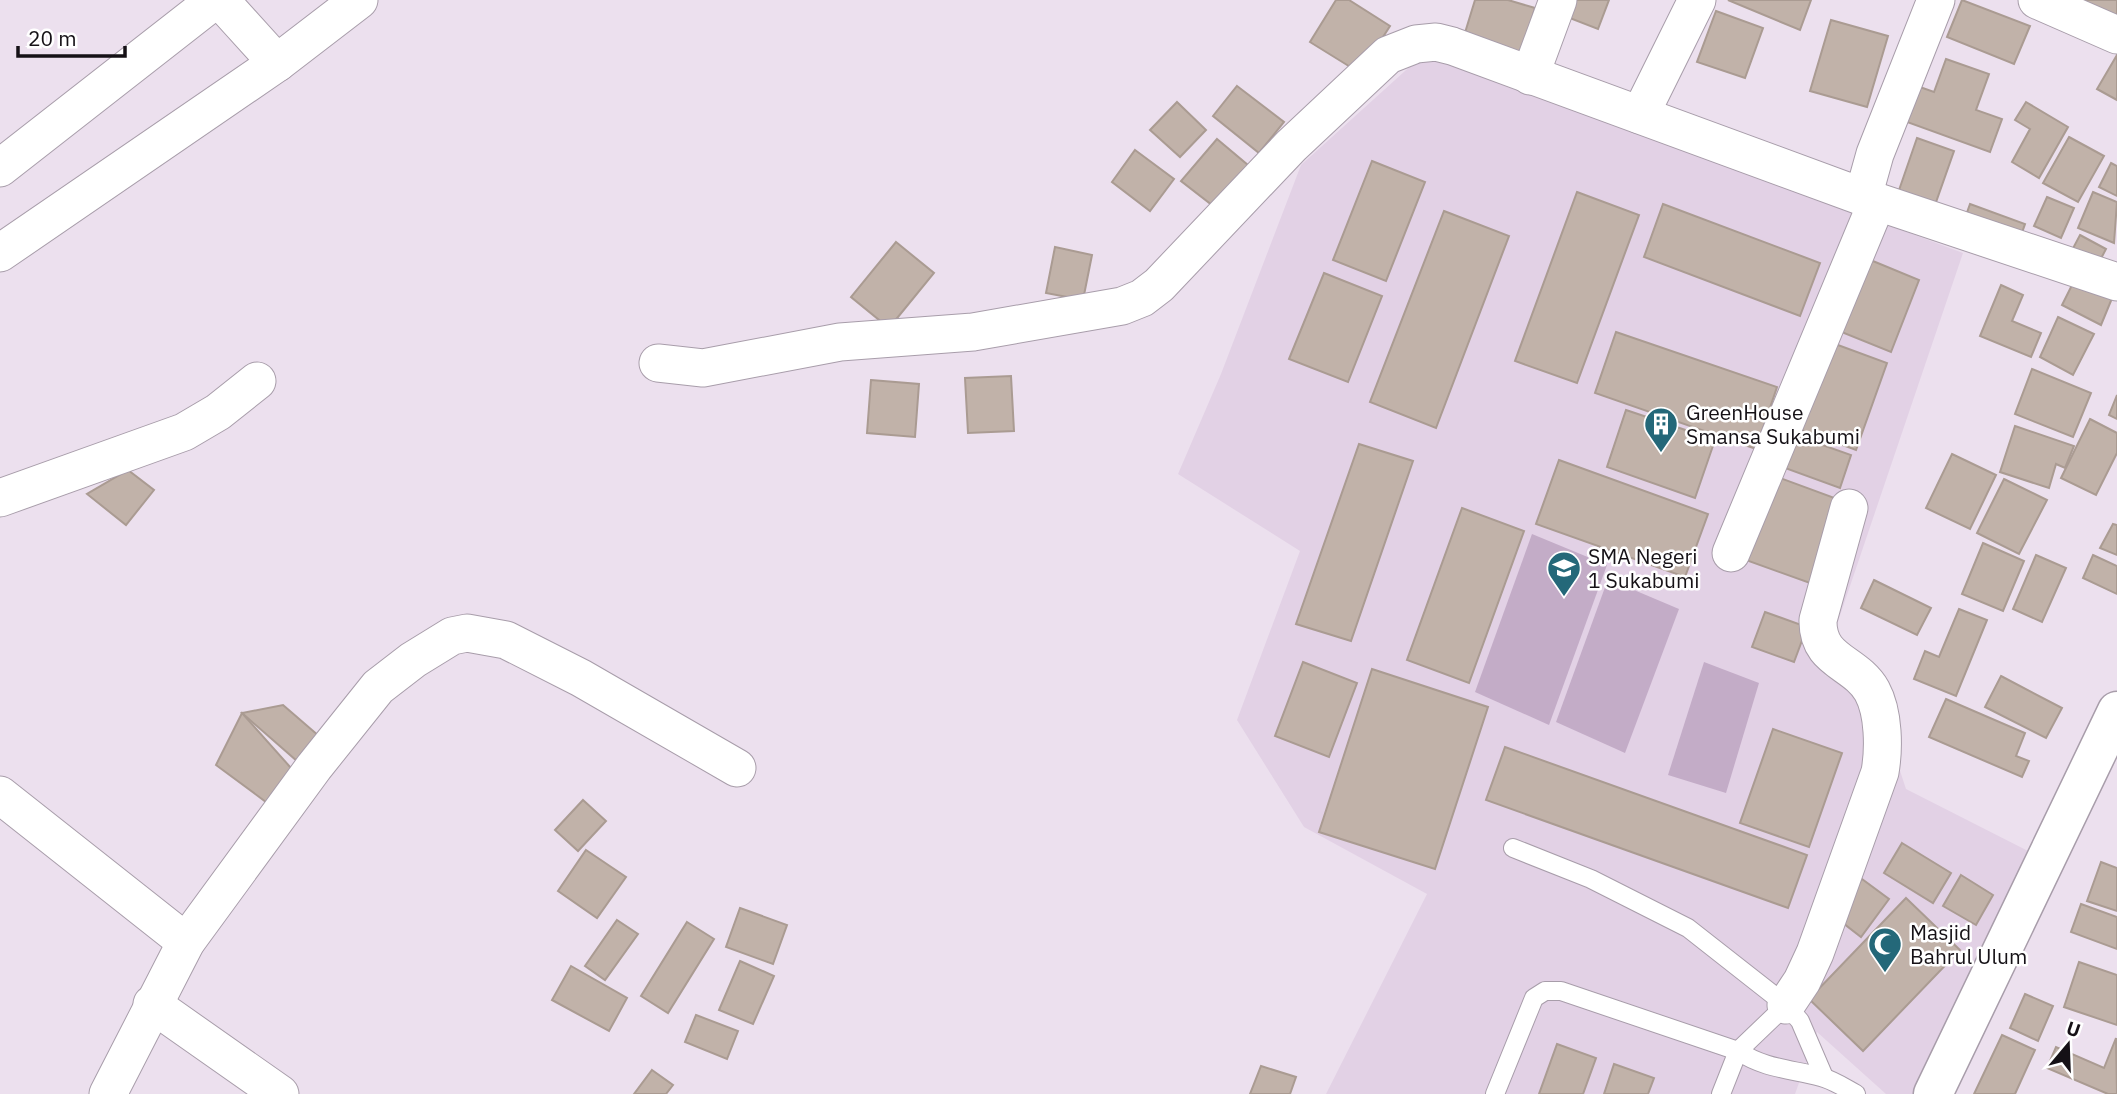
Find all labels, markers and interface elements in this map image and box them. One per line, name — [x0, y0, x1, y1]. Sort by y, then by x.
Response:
scale bar — [18, 14, 124, 58]
text: 20 m — [28, 24, 77, 52]
place label: GreenHouse Smansa Sukabumi — [1686, 398, 1860, 450]
building icon: GreenHouse Smansa Sukabumi — [1642, 405, 1680, 454]
place label: SMA Negeri 1 Sukabumi — [1588, 542, 1700, 594]
school or university icon: SMA Negeri 1 Sukabumi — [1545, 549, 1583, 598]
place label: Masjid Bahrul Ulum — [1910, 918, 2027, 970]
mosque icon: Masjid Bahrul Ulum — [1866, 925, 1904, 974]
north arrow — [2033, 1010, 2103, 1080]
text: U — [2063, 1015, 2084, 1042]

